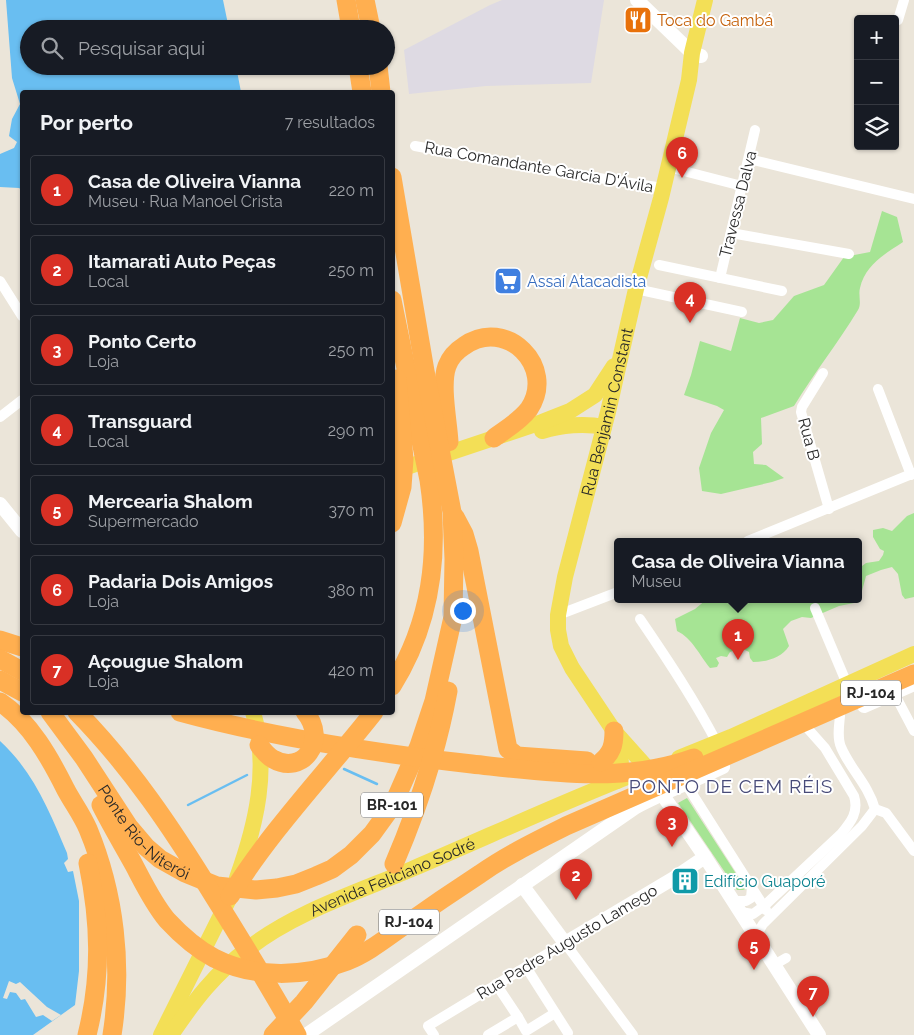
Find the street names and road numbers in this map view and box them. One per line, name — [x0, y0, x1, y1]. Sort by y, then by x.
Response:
street label: Rua Comandante Garcia D'Ávila — [423, 137, 655, 197]
street label: Travessa Dalva — [716, 149, 760, 259]
street label: Rua Benjamin Constant — [577, 325, 637, 498]
street label: Rua B — [794, 416, 824, 462]
road number: RJ-104 — [841, 680, 901, 706]
street label: Ponte Rio-Niterói — [94, 781, 193, 883]
road number: BR-101 — [361, 792, 423, 818]
street label: Avenida Feliciano Sodré — [306, 833, 478, 920]
street label: Rua Padre Augusto Lamego — [473, 881, 661, 1003]
road number: RJ-104 — [379, 910, 439, 934]

